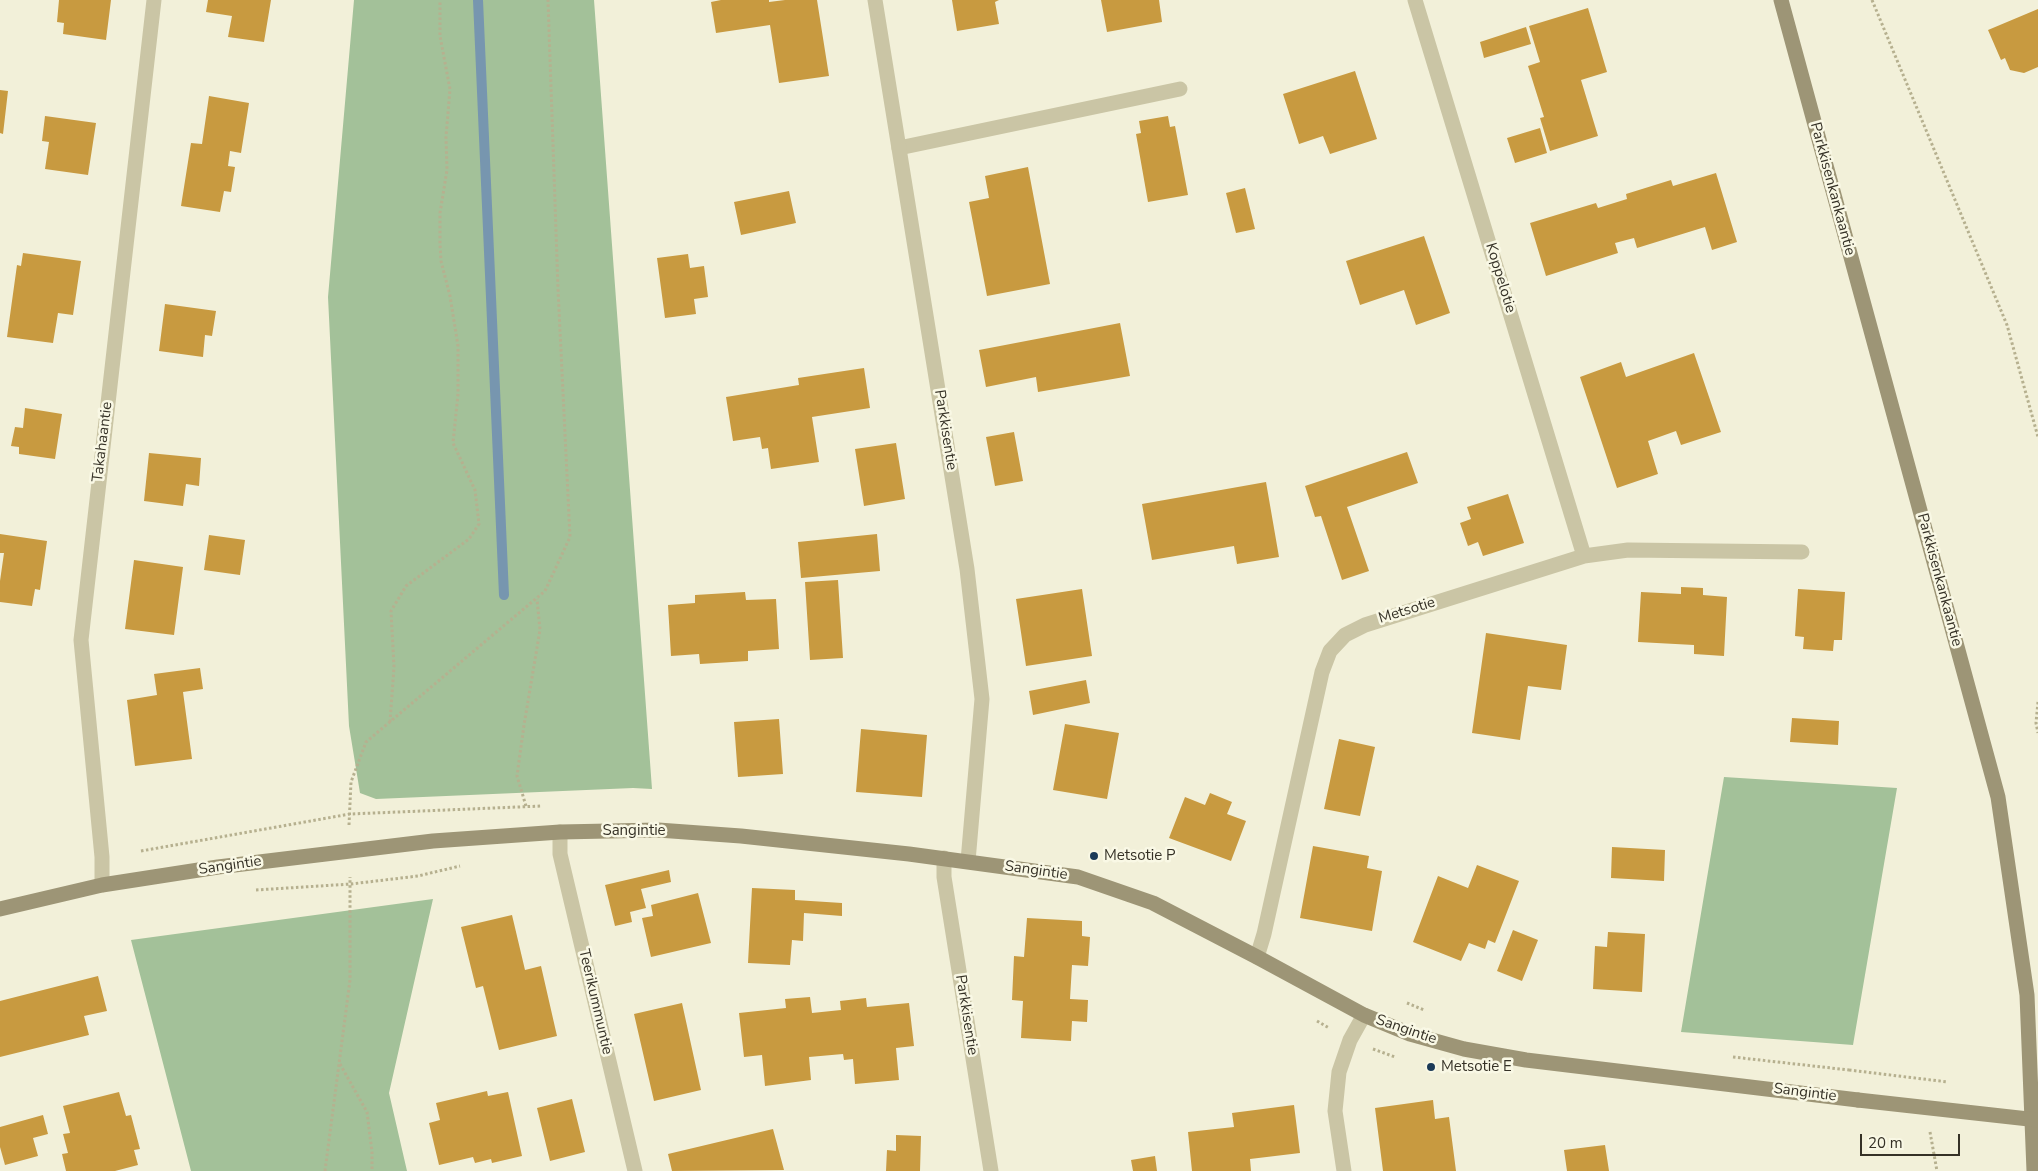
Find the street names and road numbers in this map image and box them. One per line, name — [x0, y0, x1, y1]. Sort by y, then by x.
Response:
street label: Parkkisenkankaantie — [1806, 120, 1858, 258]
street label: Koppelotie — [1481, 241, 1519, 315]
street label: Parkkisentie — [930, 388, 960, 472]
street label: Takahaantie — [89, 401, 117, 483]
street label: Parkkisenkankaantie — [1913, 511, 1965, 649]
street label: Metsotie — [1377, 594, 1437, 628]
street label: Sangintie — [602, 822, 666, 840]
street label: Sangintie — [197, 853, 263, 879]
street label: Sangintie — [1003, 858, 1069, 884]
street label: Teerikummuntie — [574, 947, 616, 1057]
street label: Parkkisentie — [951, 973, 981, 1057]
street label: Sangintie — [1373, 1011, 1439, 1049]
street label: Sangintie — [1773, 1080, 1837, 1106]

